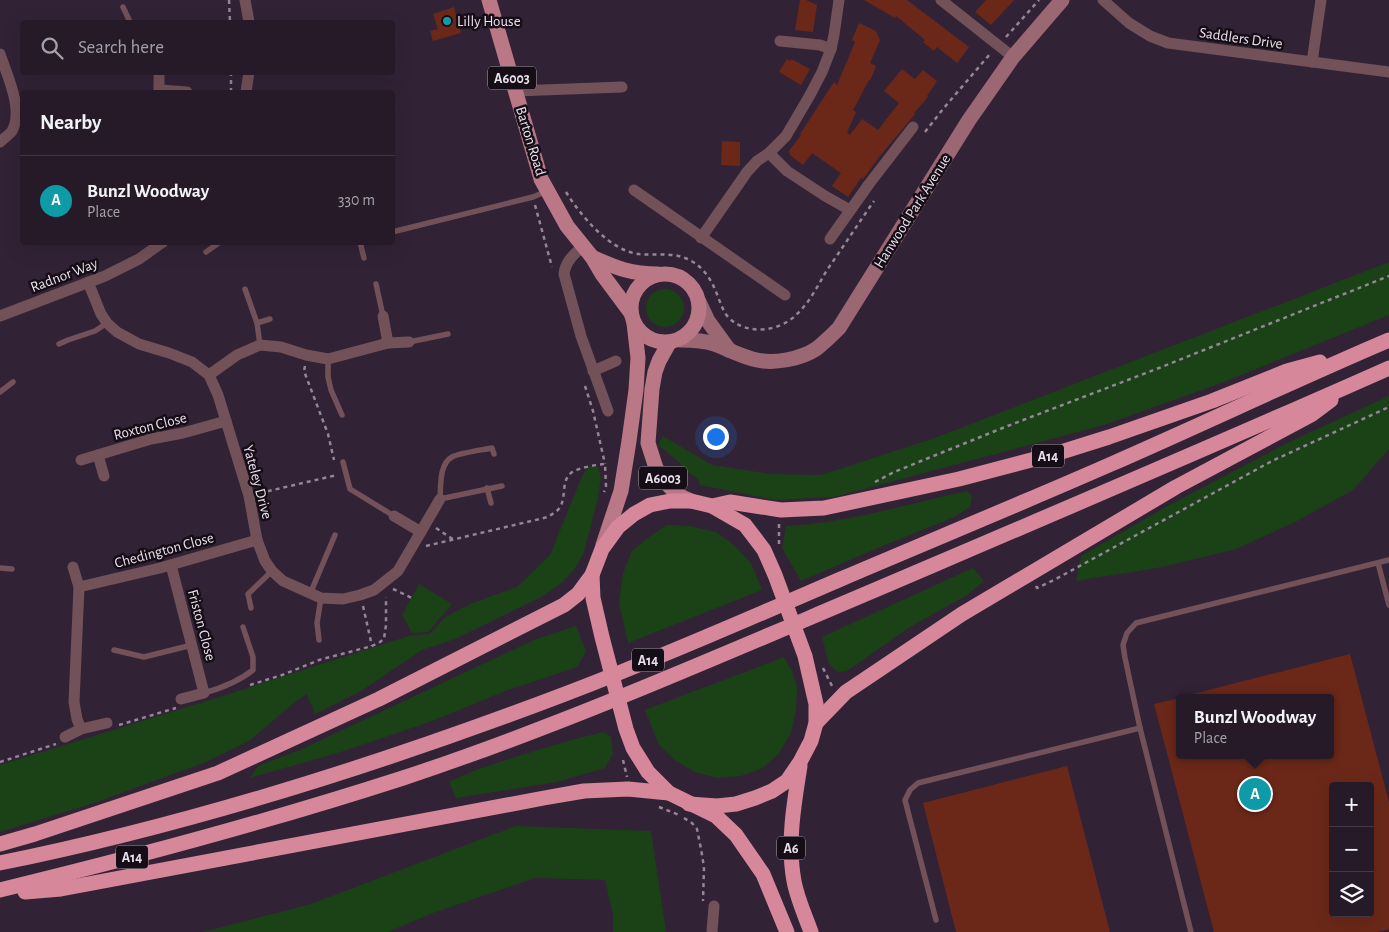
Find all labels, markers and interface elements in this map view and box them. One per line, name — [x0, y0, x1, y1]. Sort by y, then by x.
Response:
place label: Lilly House — [457, 14, 521, 29]
marker: Lilly House — [441, 15, 453, 27]
search box — [20, 20, 395, 75]
street label: Saddlers Drive — [1198, 25, 1284, 52]
icon: search — [38, 34, 66, 62]
text: Search here — [78, 38, 164, 57]
road number: A6003 — [488, 66, 536, 90]
street label: Barton Road — [513, 105, 548, 178]
text: Nearby — [40, 112, 101, 133]
street label: Hanwood Park Avenue — [871, 152, 954, 271]
text: Bunzl Woodway — [87, 182, 209, 201]
text: A — [51, 192, 61, 208]
text: 330 m — [338, 192, 375, 208]
text: Place — [87, 204, 120, 220]
street label: Radnor Way — [28, 256, 100, 295]
street label: Roxton Close — [112, 410, 188, 443]
your location — [703, 424, 729, 450]
street label: Yateley Drive — [240, 443, 275, 521]
road number: A14 — [1032, 444, 1064, 468]
road number: A6003 — [639, 466, 687, 489]
street label: Chedington Close — [113, 530, 216, 571]
street label: Friston Close — [185, 588, 218, 663]
road number: A14 — [632, 648, 664, 672]
popup — [1176, 694, 1334, 759]
text: Bunzl Woodway — [1194, 708, 1316, 727]
text: Place — [1194, 730, 1227, 746]
pin: A — [1239, 775, 1271, 813]
map controls — [1329, 782, 1374, 917]
button: + — [1329, 782, 1374, 827]
button: − — [1329, 827, 1374, 872]
road number: A6 — [777, 836, 805, 860]
road number: A14 — [116, 846, 148, 869]
button: layers — [1329, 872, 1374, 917]

